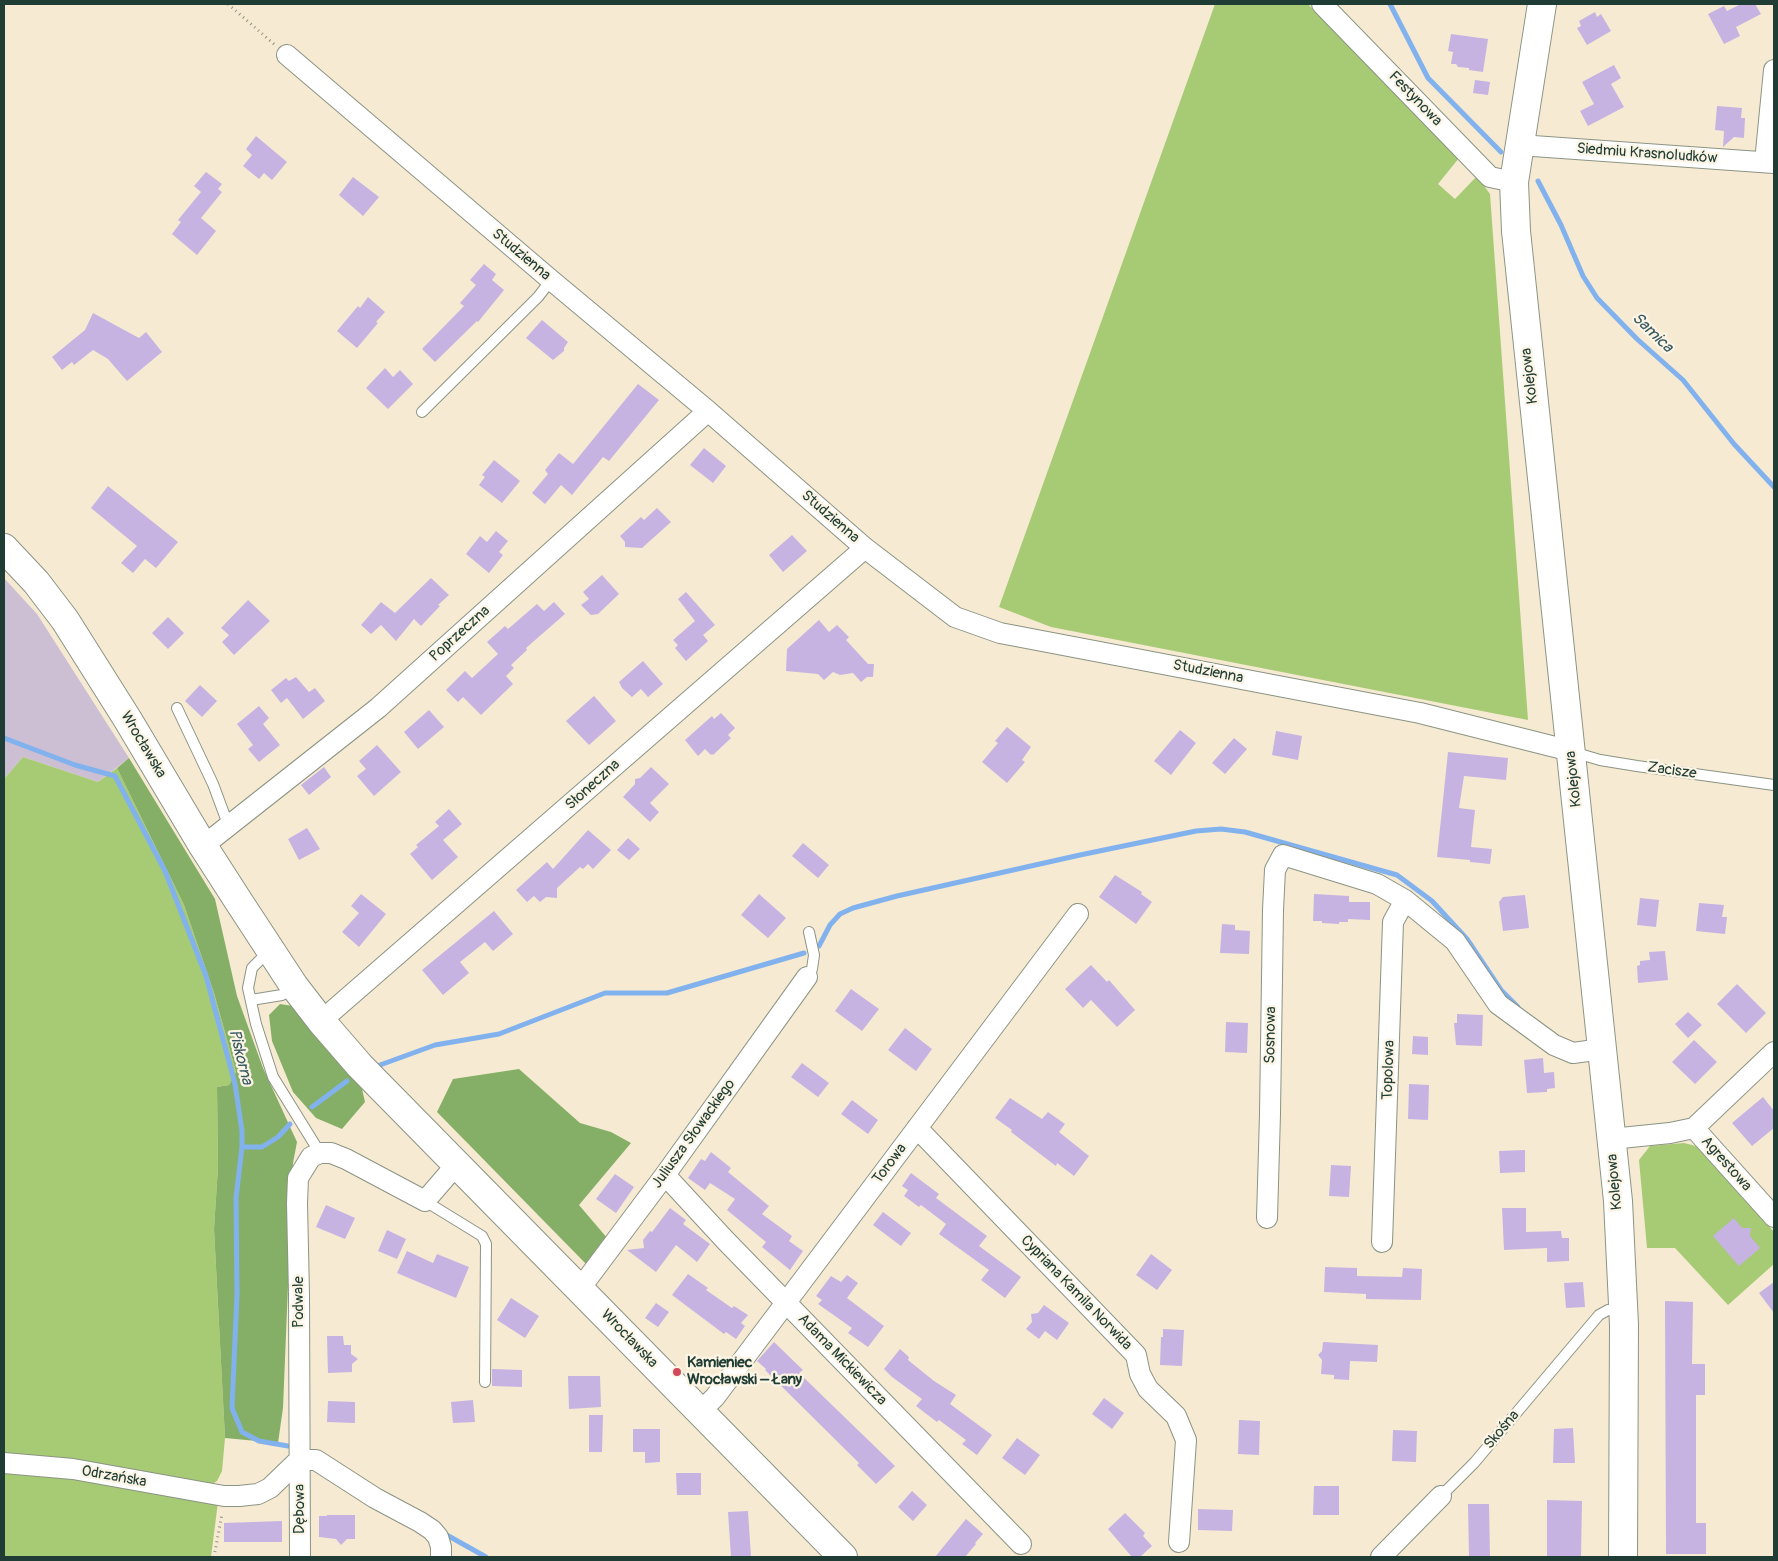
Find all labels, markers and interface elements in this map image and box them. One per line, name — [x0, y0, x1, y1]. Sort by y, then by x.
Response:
street label: Festynowa — [1385, 68, 1445, 130]
street label: Siedmiu Krasnoludków — [1576, 140, 1718, 168]
street label: Studzienna — [488, 225, 554, 285]
water label: Samica — [1628, 309, 1676, 357]
street label: Kolejowa — [1518, 347, 1542, 405]
street label: Studzienna — [797, 487, 863, 547]
street label: Poprzeczna — [426, 602, 494, 666]
street label: Studzienna — [1171, 656, 1245, 688]
street label: Wrocławska — [116, 709, 170, 781]
street label: Kolejowa — [1562, 750, 1586, 808]
street label: Słoneczna — [562, 756, 624, 814]
street label: Zacisze — [1646, 759, 1698, 783]
street label: Sosnowa — [1262, 1006, 1280, 1064]
water label: Piskorna — [224, 1027, 256, 1087]
street label: Topolowa — [1379, 1040, 1399, 1100]
street label: Juliusza Słowackiego — [648, 1076, 740, 1192]
street label: Agrestowa — [1697, 1133, 1755, 1195]
street label: Torowa — [869, 1140, 911, 1188]
street label: Kolejowa — [1604, 1153, 1626, 1211]
street label: Cypriana Kamila Norwida — [1017, 1232, 1135, 1354]
street label: Podwale — [290, 1276, 308, 1328]
street label: Wrocławska — [597, 1306, 661, 1372]
street label: Adama Mickiewicza — [794, 1311, 890, 1409]
place label: Kamieniec Wrocławski – Łany — [687, 1354, 802, 1389]
marker: Kamieniec Wrocławski – Łany — [671, 1366, 683, 1378]
street label: Skośna — [1481, 1407, 1523, 1453]
street label: Odrzańska — [80, 1462, 148, 1492]
street label: Dębowa — [291, 1484, 309, 1534]

